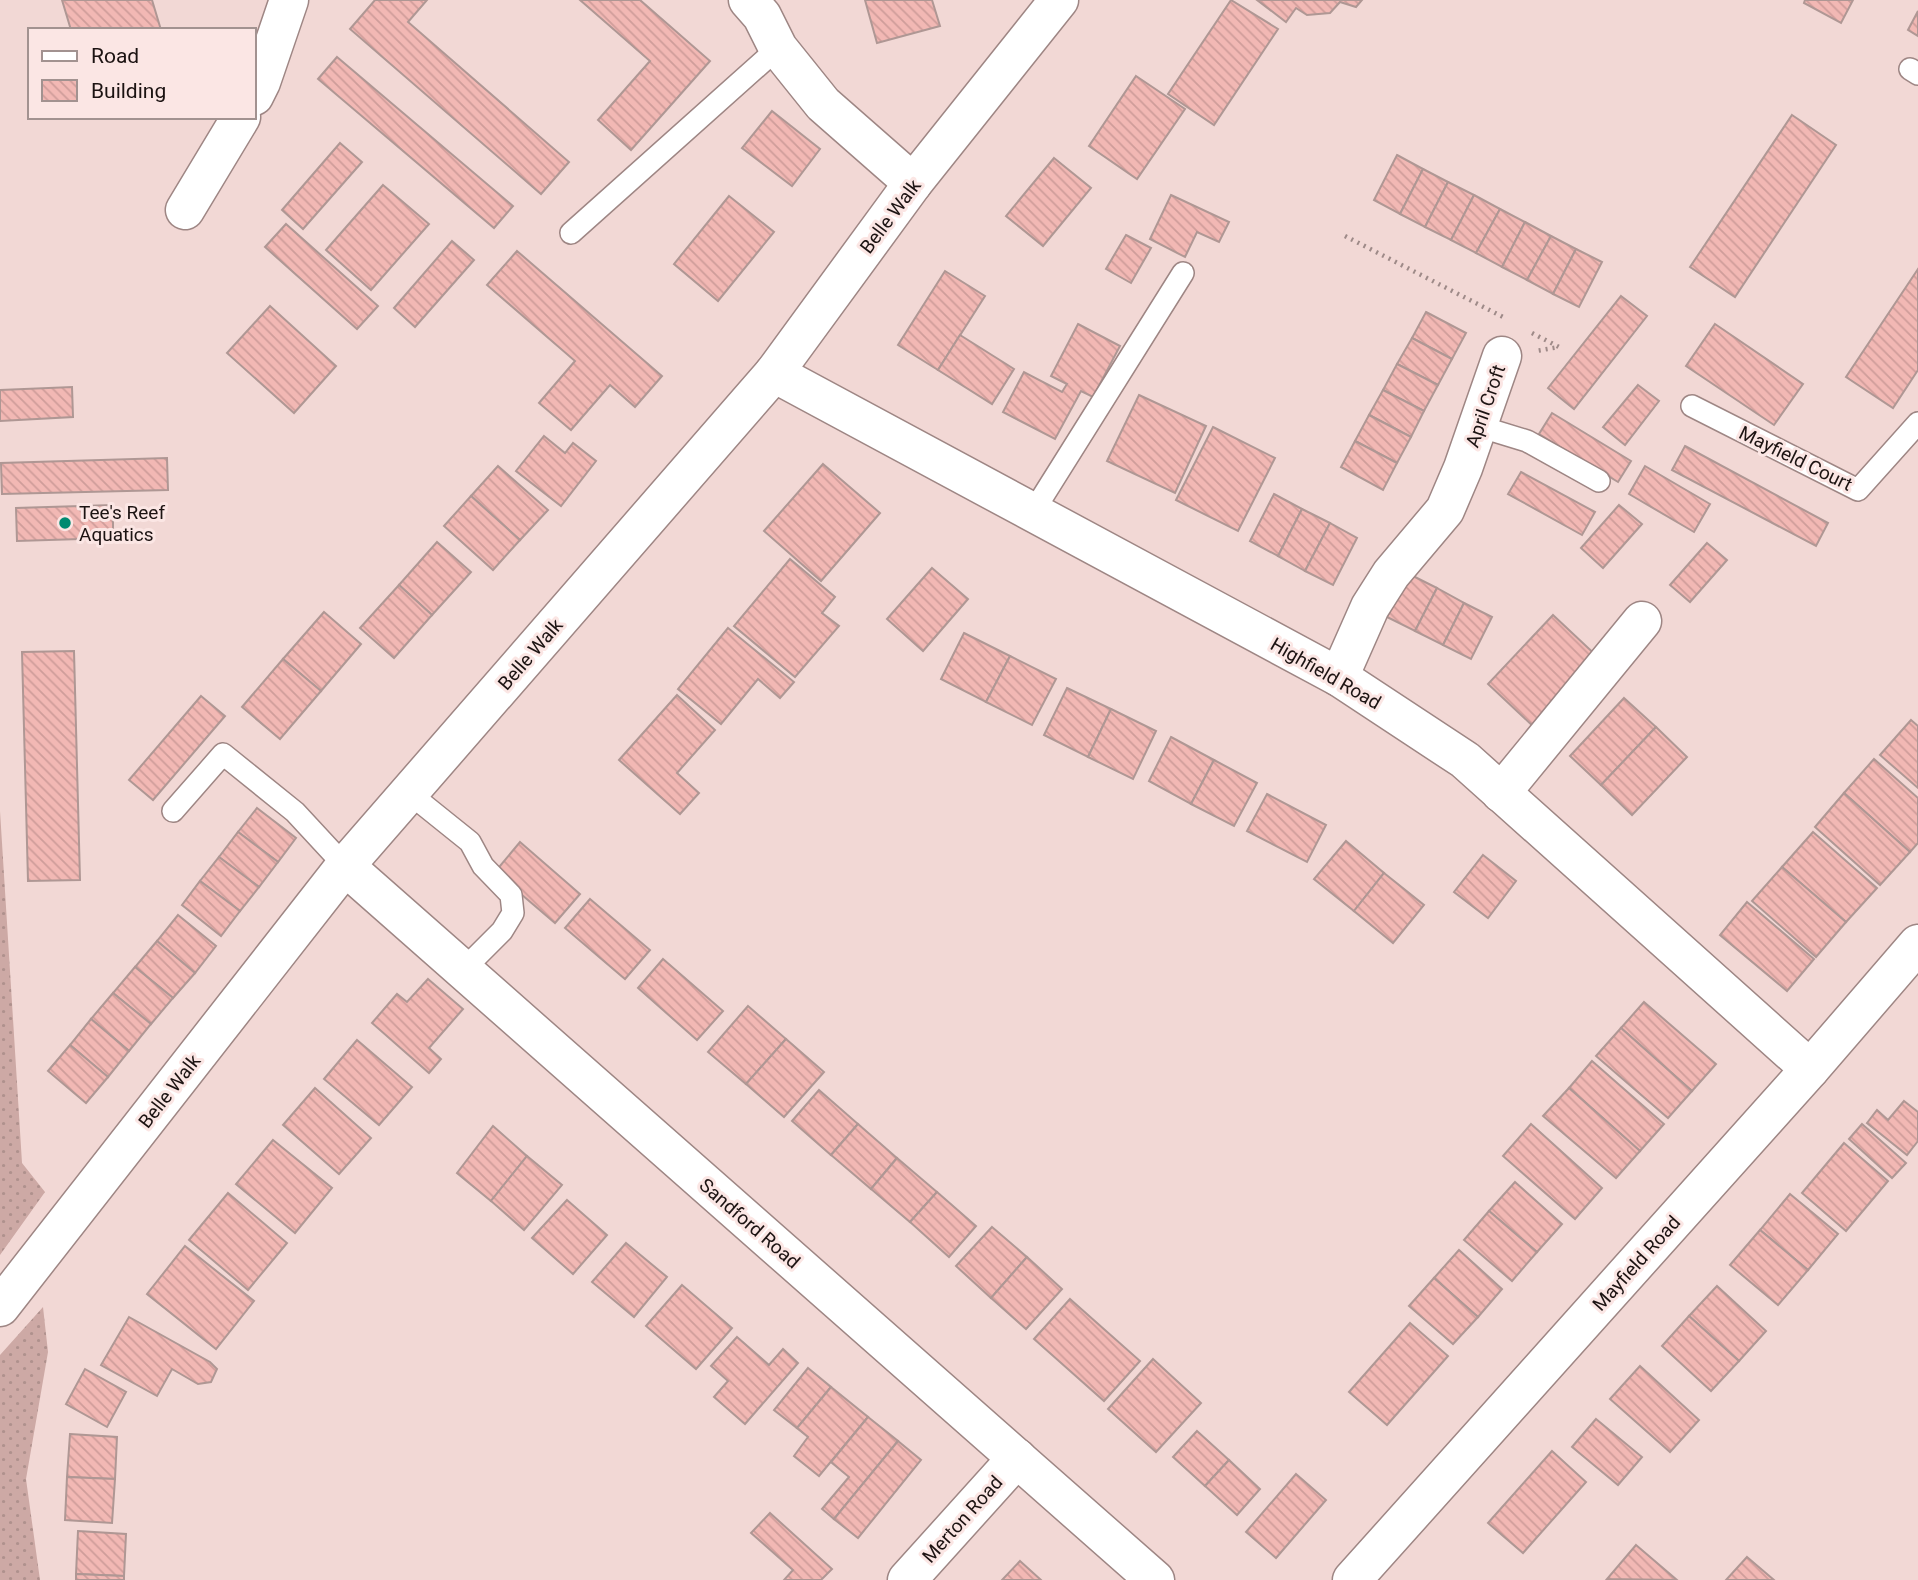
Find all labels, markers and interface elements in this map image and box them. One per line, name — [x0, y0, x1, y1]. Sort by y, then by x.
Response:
legend — [28, 28, 256, 119]
text: Road — [91, 44, 139, 68]
text: Building — [91, 79, 166, 103]
street label: Belle Walk — [855, 174, 926, 258]
street label: April Croft — [1461, 362, 1510, 450]
street label: Mayfield Court — [1735, 421, 1856, 496]
place label: Tee's Reef Aquatics — [79, 501, 165, 546]
marker: Tee's Reef Aquatics — [57, 515, 73, 531]
street label: Belle Walk — [493, 614, 568, 695]
street label: Highfield Road — [1266, 633, 1385, 714]
street label: Belle Walk — [134, 1050, 205, 1133]
street label: Sandford Road — [695, 1174, 805, 1273]
street label: Mayfield Road — [1588, 1211, 1685, 1316]
street label: Merton Road — [917, 1471, 1007, 1568]

